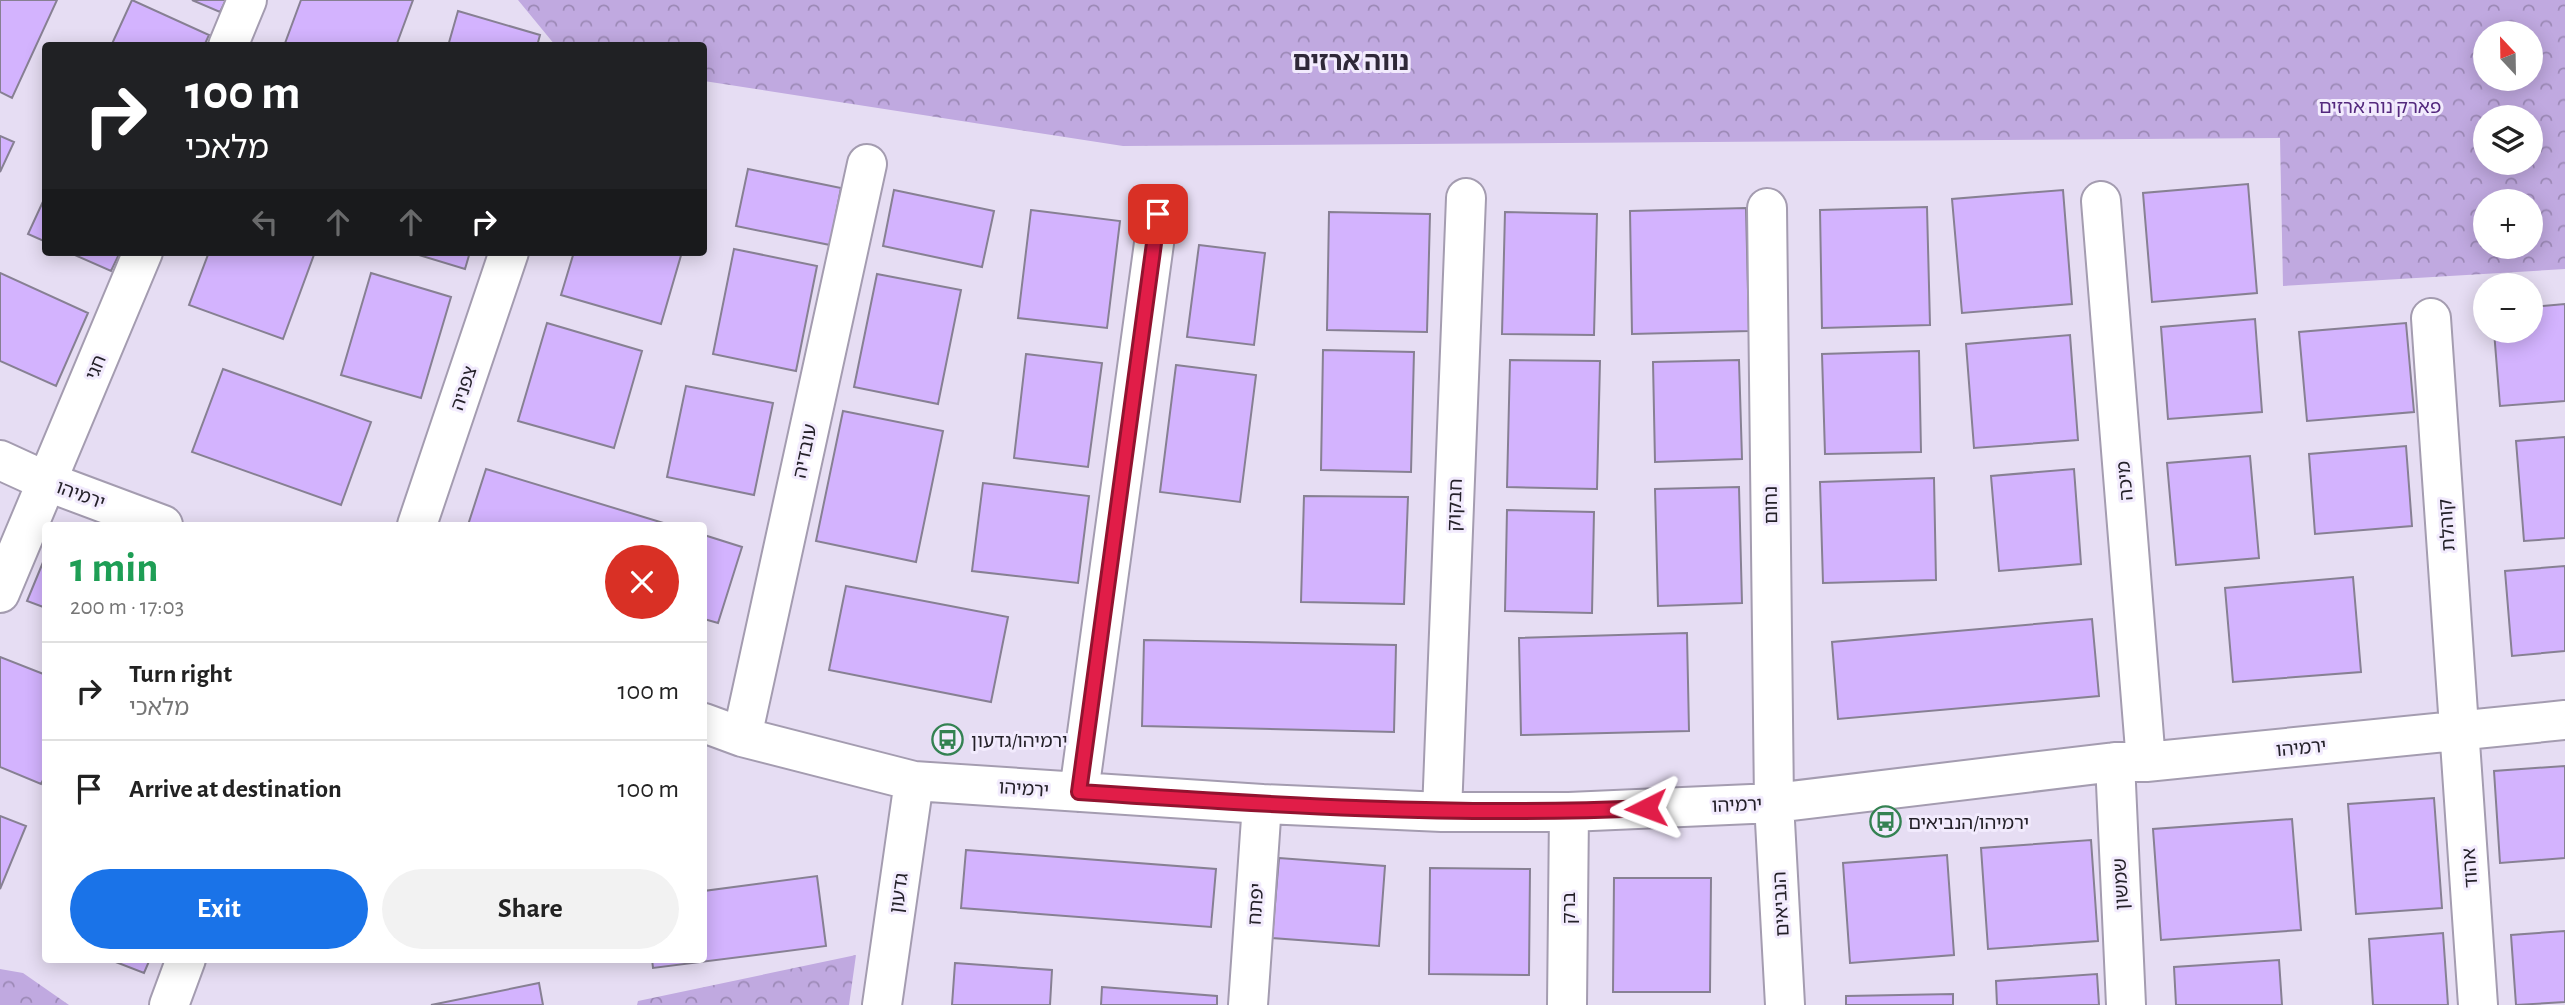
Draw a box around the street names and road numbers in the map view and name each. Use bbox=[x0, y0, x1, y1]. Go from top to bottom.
street label: חגי bbox=[83, 353, 110, 383]
street label: צפניה bbox=[448, 364, 481, 413]
street label: עובדיה bbox=[790, 422, 820, 480]
street label: מיכה bbox=[2114, 460, 2137, 501]
street label: ירמיהו bbox=[54, 478, 107, 513]
street label: חבקוק bbox=[1445, 478, 1466, 532]
street label: נחום bbox=[1762, 486, 1781, 524]
street label: קוהלת bbox=[2436, 498, 2459, 552]
street label: ירמיהו bbox=[2275, 737, 2327, 760]
street label: ירמיהו bbox=[998, 778, 1050, 801]
street label: ירמיהו bbox=[1712, 795, 1763, 816]
street label: אהוד bbox=[2460, 847, 2481, 888]
street label: שמשון bbox=[2111, 857, 2132, 911]
street label: הנביאים bbox=[1770, 871, 1793, 937]
street label: גדעון bbox=[887, 872, 912, 915]
street label: יפתח bbox=[1246, 882, 1267, 926]
street label: ברק bbox=[1560, 892, 1579, 924]

